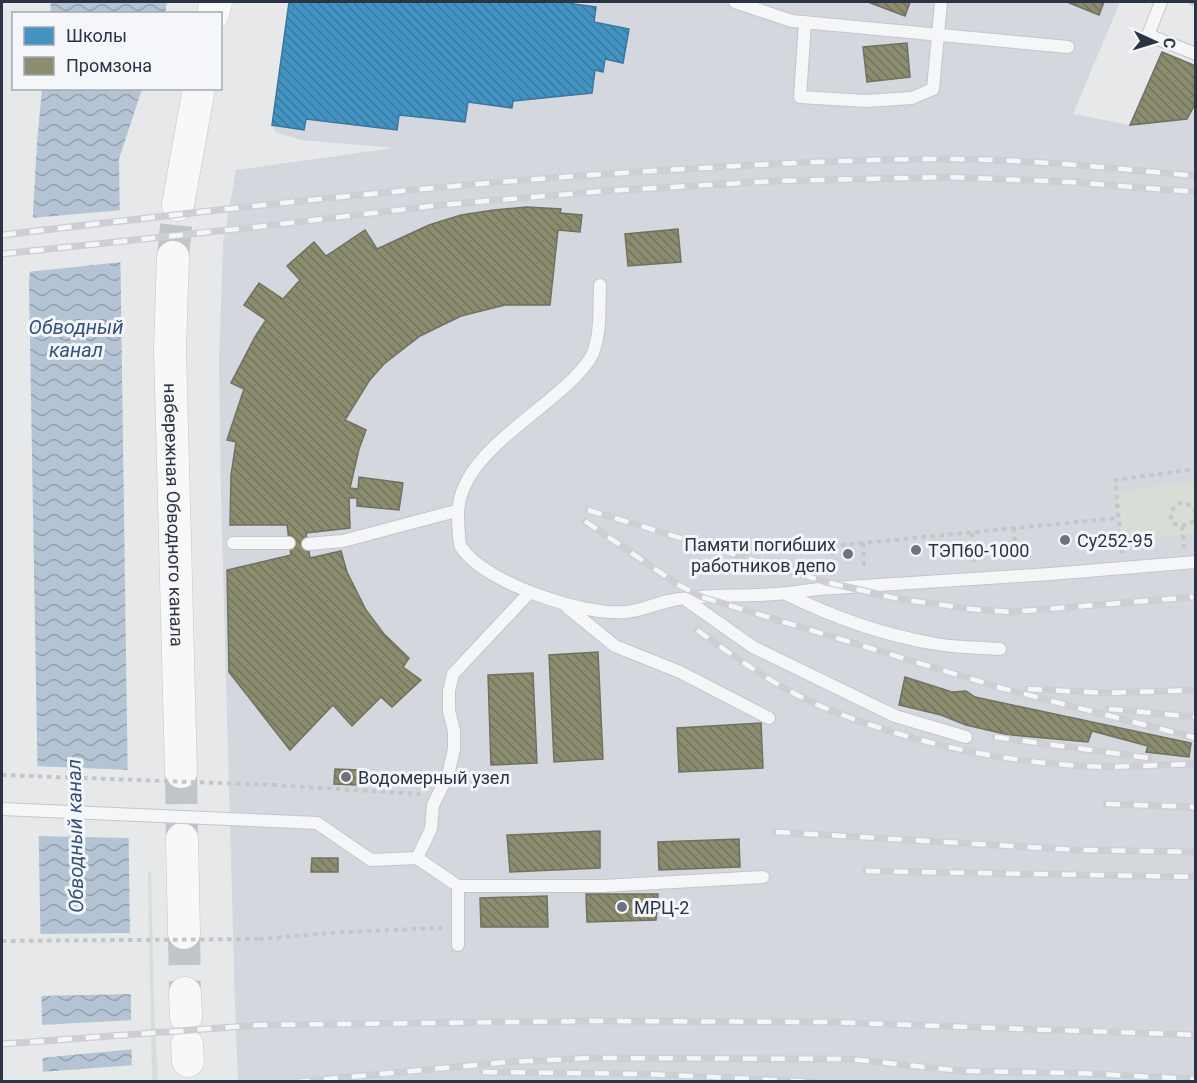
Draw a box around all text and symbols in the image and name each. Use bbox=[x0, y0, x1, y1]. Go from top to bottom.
legend bbox=[12, 12, 222, 90]
north arrow bbox=[1125, 12, 1185, 72]
text: Школы bbox=[66, 25, 127, 46]
text: С bbox=[1160, 37, 1179, 49]
text: Промзона bbox=[66, 55, 152, 76]
water label: Обводный канал bbox=[29, 315, 123, 362]
street label: набережная Обводного канала bbox=[160, 383, 188, 647]
place label: Су252-95 bbox=[1077, 530, 1153, 551]
marker: Су252-95 bbox=[1058, 533, 1072, 547]
place label: Памяти погибших работников депо bbox=[684, 534, 836, 576]
place label: ТЭП60-1000 bbox=[928, 540, 1029, 561]
marker: ТЭП60-1000 bbox=[909, 543, 923, 557]
marker: Памяти погибших работников депо bbox=[841, 547, 855, 561]
water label: Обводный канал bbox=[62, 759, 88, 913]
place label: Водомерный узел bbox=[358, 767, 510, 788]
marker: Водомерный узел bbox=[339, 770, 353, 784]
place label: МРЦ-2 bbox=[634, 897, 689, 918]
marker: МРЦ-2 bbox=[615, 900, 629, 914]

